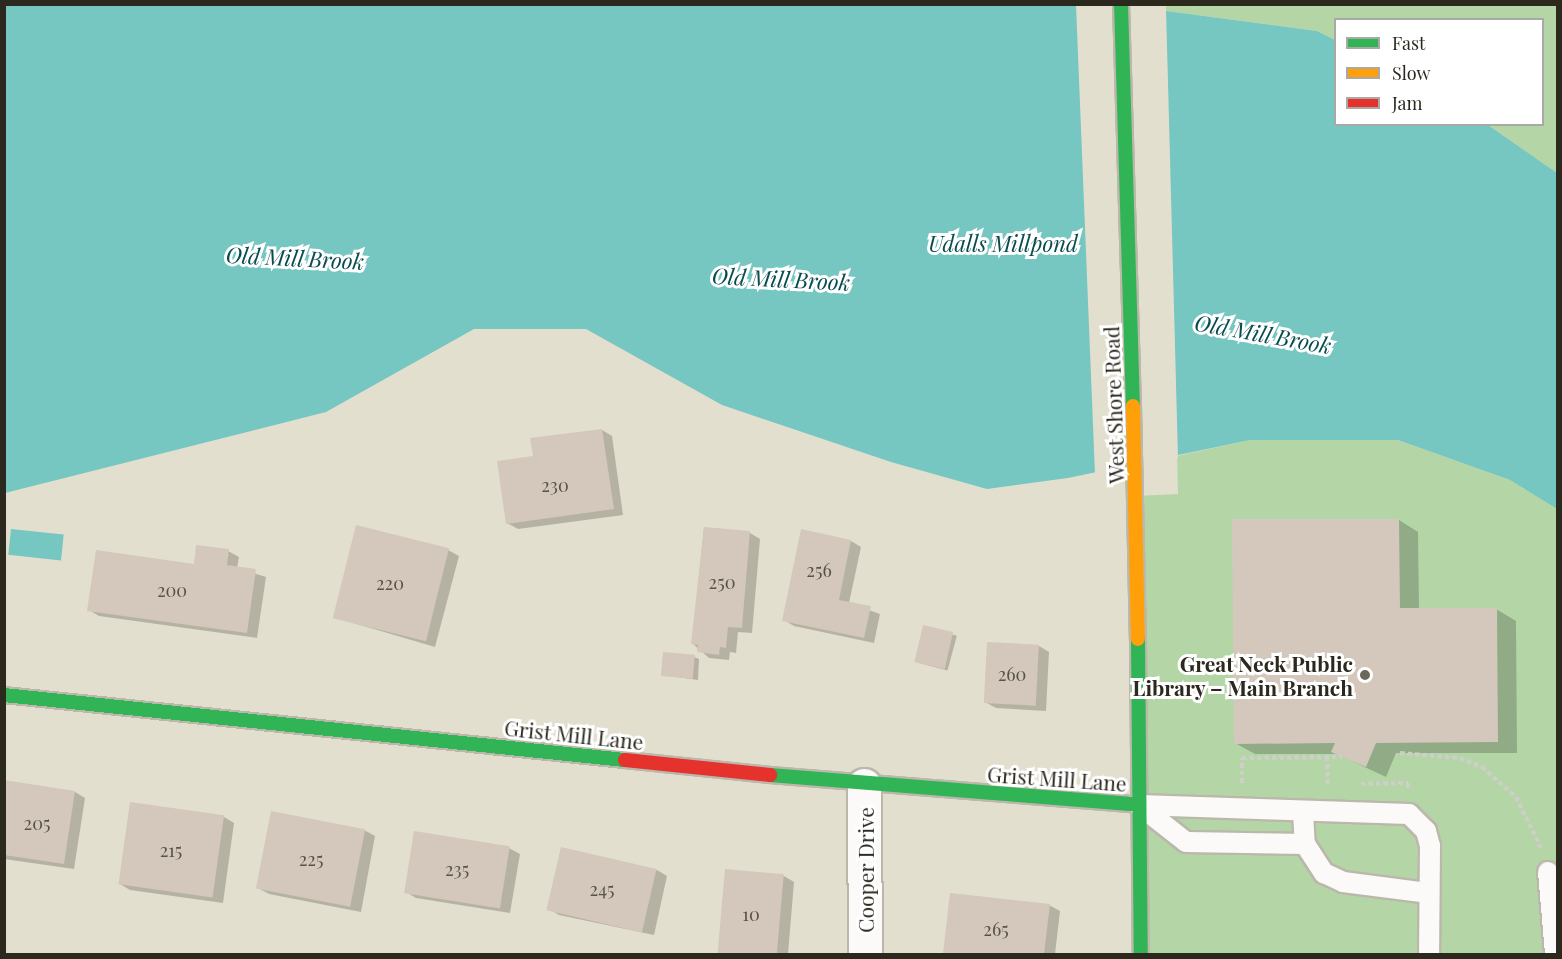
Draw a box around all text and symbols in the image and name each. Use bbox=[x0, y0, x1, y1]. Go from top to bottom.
legend bbox=[1334, 18, 1544, 126]
text: Fast bbox=[1392, 31, 1425, 55]
text: Slow bbox=[1392, 61, 1430, 85]
text: Jam bbox=[1392, 91, 1422, 115]
water label: Udalls Millpond bbox=[928, 231, 1078, 257]
water label: Old Mill Brook bbox=[225, 241, 365, 275]
water label: Old Mill Brook bbox=[711, 262, 851, 296]
water label: Old Mill Brook bbox=[1192, 309, 1334, 359]
street label: West Shore Road bbox=[1098, 326, 1128, 484]
house number: 230 bbox=[541, 474, 569, 496]
house number: 256 bbox=[806, 559, 832, 581]
house number: 250 bbox=[709, 571, 735, 593]
house number: 220 bbox=[376, 572, 404, 594]
house number: 200 bbox=[157, 579, 187, 601]
place label: Great Neck Public Library – Main Branch bbox=[1132, 650, 1353, 700]
house number: 260 bbox=[998, 663, 1026, 685]
marker: Great Neck Public Library – Main Branch bbox=[1358, 668, 1372, 682]
street label: Grist Mill Lane bbox=[503, 714, 645, 754]
street label: Grist Mill Lane bbox=[986, 761, 1128, 795]
street label: Cooper Drive bbox=[852, 807, 878, 933]
house number: 205 bbox=[24, 812, 50, 834]
house number: 215 bbox=[160, 839, 182, 861]
house number: 225 bbox=[299, 848, 323, 870]
house number: 235 bbox=[445, 858, 469, 880]
house number: 245 bbox=[590, 878, 614, 900]
house number: 10 bbox=[742, 903, 760, 925]
house number: 265 bbox=[983, 918, 1009, 940]

